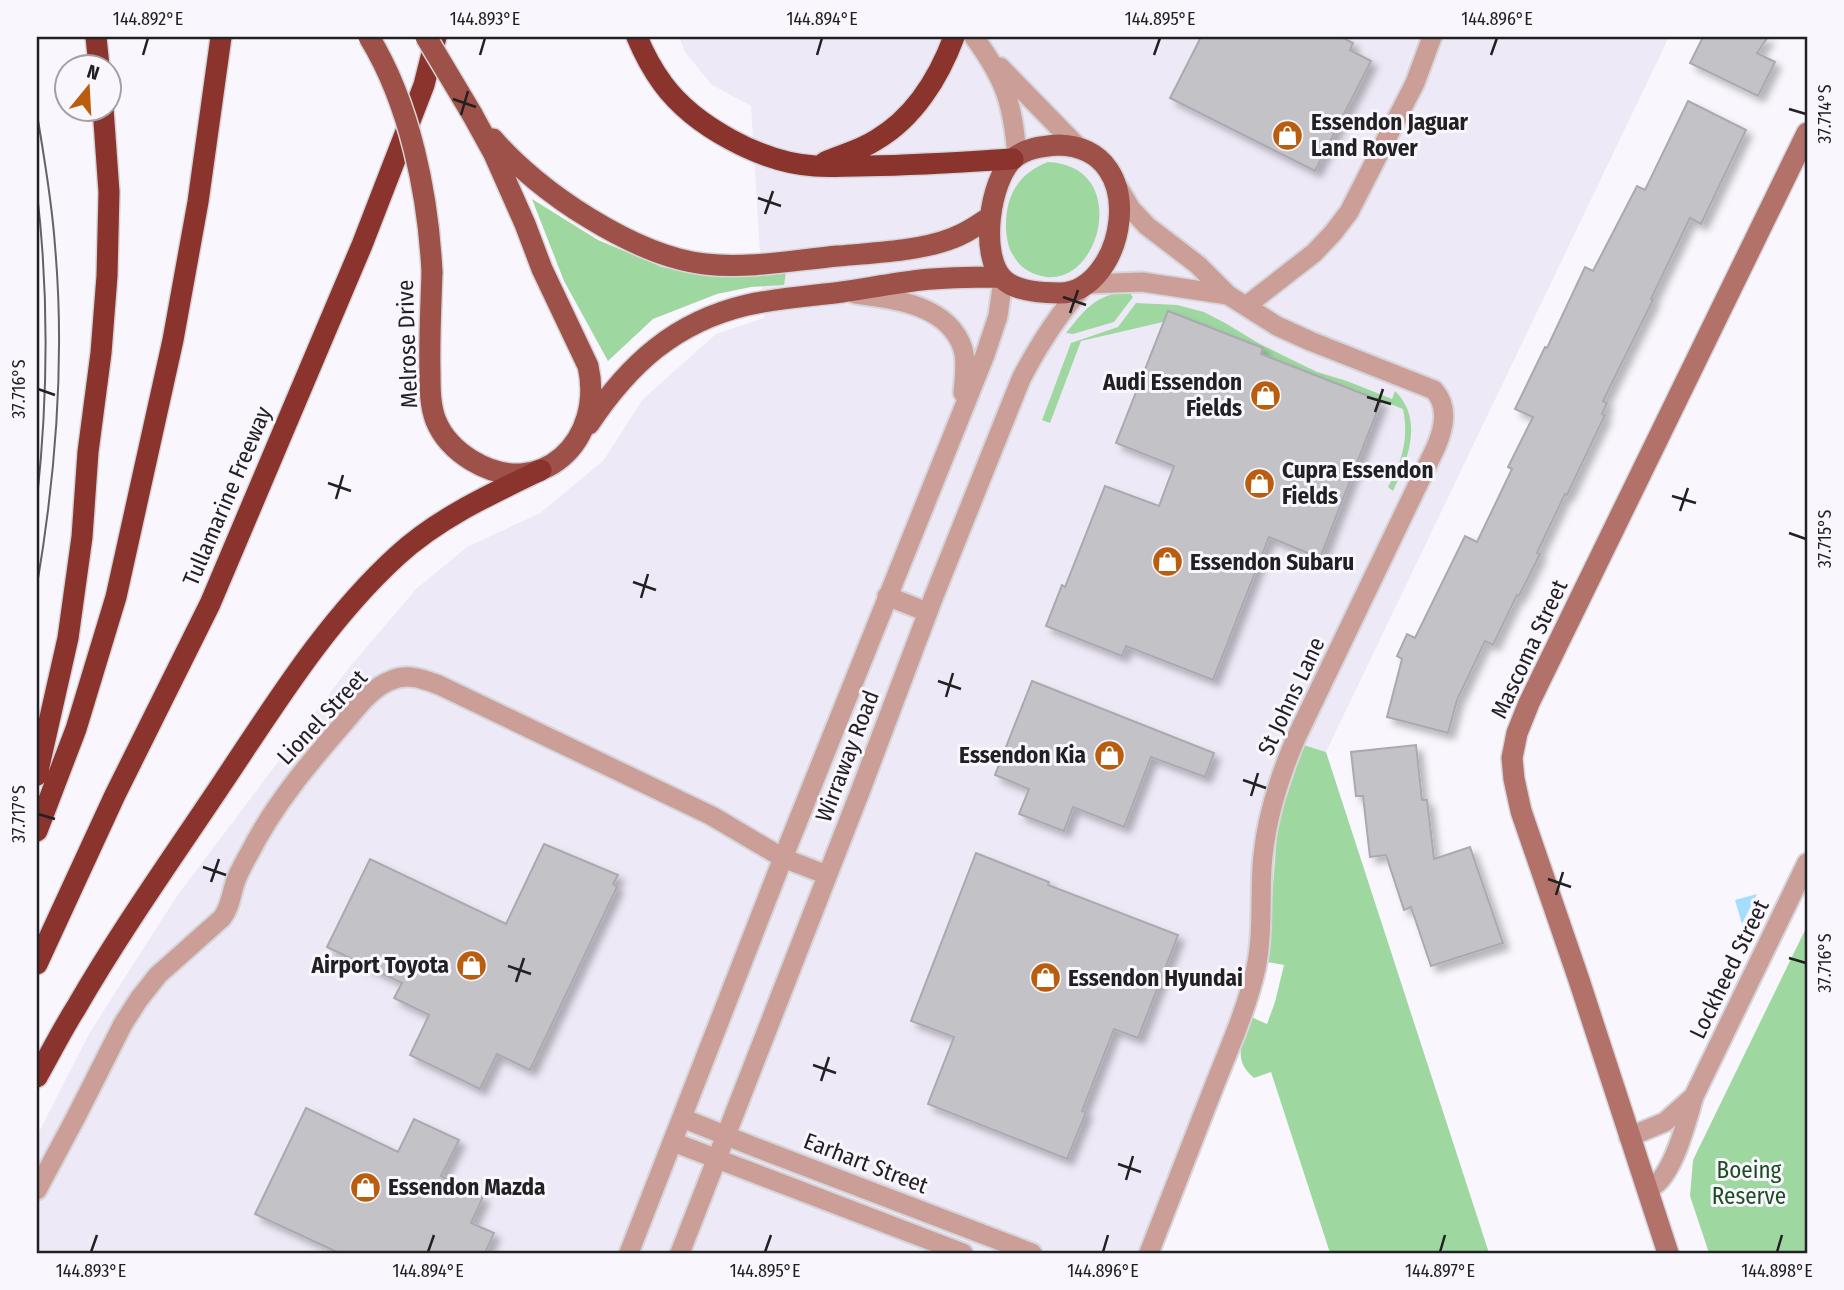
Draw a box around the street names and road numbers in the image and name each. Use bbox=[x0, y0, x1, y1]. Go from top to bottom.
street label: Melrose Drive bbox=[391, 279, 423, 409]
street label: Tullamarine Freeway bbox=[177, 401, 278, 590]
street label: Mascoma Street bbox=[1485, 575, 1574, 723]
street label: St Johns Lane bbox=[1251, 633, 1331, 759]
street label: Lionel Street bbox=[271, 663, 373, 770]
street label: Wirraway Road bbox=[809, 686, 885, 826]
street label: Lockheed Street bbox=[1683, 894, 1775, 1043]
street label: Earhart Street bbox=[800, 1127, 932, 1200]

